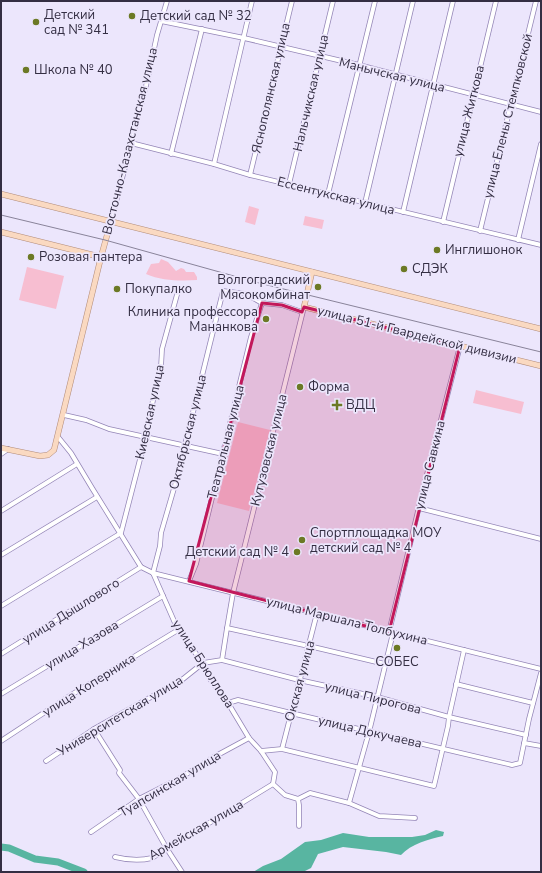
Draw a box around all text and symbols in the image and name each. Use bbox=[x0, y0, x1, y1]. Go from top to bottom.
place label: Детский сад № 341 bbox=[44, 6, 109, 39]
place label: Детский сад № 32 bbox=[140, 7, 252, 25]
marker: Детский сад № 32 bbox=[127, 11, 137, 21]
marker: Детский сад № 341 bbox=[31, 17, 41, 27]
street label: Яснополянская улица bbox=[247, 21, 295, 155]
street label: улица Елены Стемпковской bbox=[479, 32, 537, 200]
street label: Нальчикская улица bbox=[289, 33, 333, 153]
street label: Восточно-Казахстанская улица bbox=[98, 46, 162, 236]
street label: Манычская улица bbox=[337, 53, 447, 97]
place label: Школа № 40 bbox=[34, 61, 113, 79]
street label: улица Житкова bbox=[449, 63, 489, 159]
marker: Школа № 40 bbox=[21, 65, 31, 75]
street label: Ессентукская улица bbox=[275, 173, 397, 219]
place label: Инглишонок bbox=[445, 241, 522, 259]
marker: Инглишонок bbox=[432, 245, 442, 255]
place label: Розовая пантера bbox=[39, 248, 142, 266]
marker: Розовая пантера bbox=[26, 252, 36, 262]
place label: СДЭК bbox=[412, 260, 449, 278]
marker: СДЭК bbox=[399, 264, 409, 274]
place label: Волгоградский Мясокомбинат bbox=[217, 271, 310, 304]
place label: Покупалко bbox=[125, 280, 192, 298]
marker: Волгоградский Мясокомбинат bbox=[313, 282, 323, 292]
marker: Покупалко bbox=[112, 284, 122, 294]
street label: улица 51-й Гвардейской дивизии bbox=[315, 302, 519, 368]
place label: Клиника профессора Мананкова bbox=[128, 303, 258, 336]
marker: Клиника профессора Мананкова bbox=[261, 314, 271, 324]
street label: Киевская улица bbox=[131, 363, 169, 461]
street label: Октябрьская улица bbox=[165, 372, 211, 492]
place label: Форма bbox=[308, 378, 350, 396]
marker: Форма bbox=[295, 382, 305, 392]
street label: Театральная улица bbox=[203, 383, 249, 501]
street label: Кутузовская улица bbox=[246, 392, 292, 508]
place label: ВДЦ bbox=[346, 396, 375, 414]
marker: ВДЦ bbox=[331, 399, 343, 411]
street label: улица Савкина bbox=[410, 418, 450, 512]
place label: Спортплощадка МОУ детский сад № 4 bbox=[310, 524, 442, 557]
marker: Спортплощадка МОУ детский сад № 4 bbox=[297, 535, 307, 545]
place label: Детский сад № 4 bbox=[185, 543, 289, 561]
marker: Детский сад № 4 bbox=[292, 547, 302, 557]
street label: улица Дышлового bbox=[19, 574, 123, 648]
street label: улица Маршала Толбухина bbox=[265, 592, 429, 650]
street label: улица Хазова bbox=[42, 616, 122, 674]
street label: улица Брюллова bbox=[168, 616, 238, 712]
street label: Окская улица bbox=[281, 638, 319, 724]
marker: СОБЕС bbox=[392, 643, 402, 653]
street label: улица Коперника bbox=[39, 649, 139, 721]
place label: СОБЕС bbox=[375, 653, 419, 671]
street label: Университетская улица bbox=[53, 671, 186, 761]
street label: улица Пирогова bbox=[323, 677, 423, 719]
street label: улица Докучаева bbox=[316, 711, 424, 753]
street label: Туапсинская улица bbox=[116, 746, 224, 822]
street label: Армейская улица bbox=[145, 795, 247, 865]

